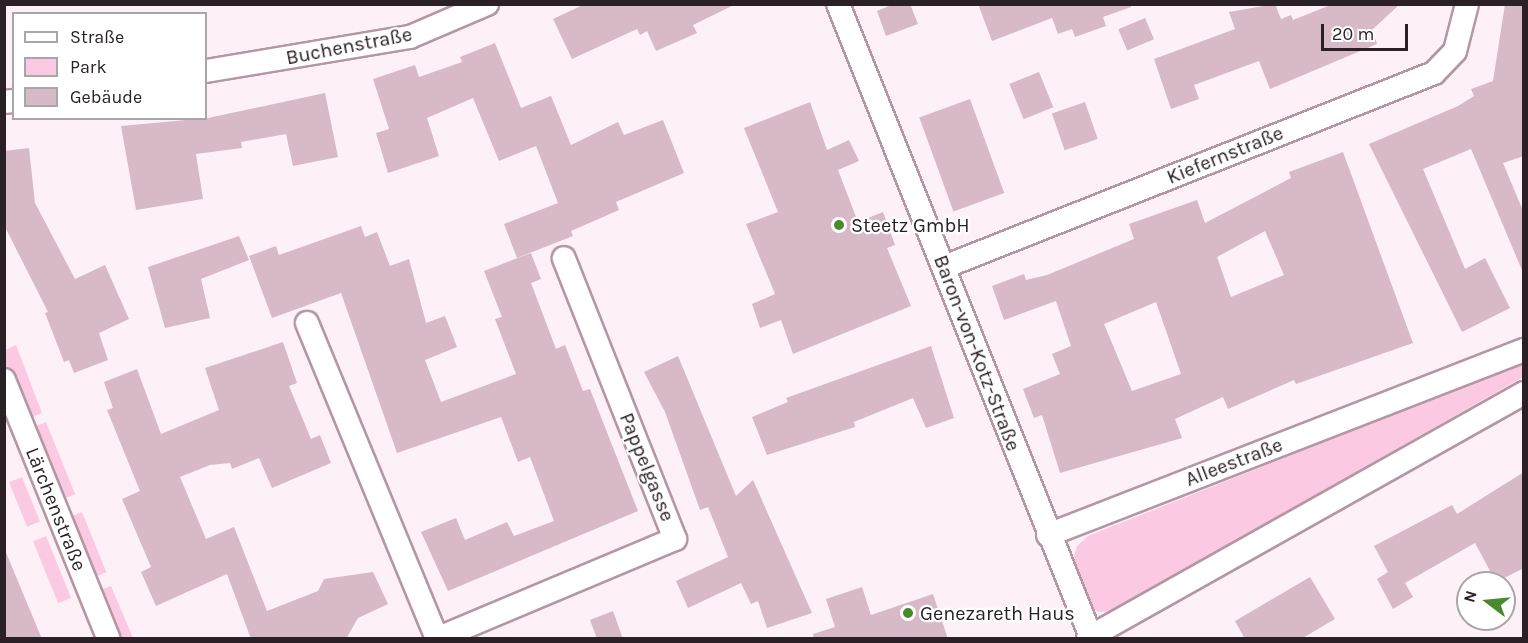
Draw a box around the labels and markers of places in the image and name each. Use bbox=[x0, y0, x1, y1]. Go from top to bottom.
place label: Steetz GmbH bbox=[851, 213, 970, 237]
marker: Steetz GmbH bbox=[832, 218, 846, 232]
place label: Genezareth Haus bbox=[920, 601, 1075, 625]
marker: Genezareth Haus bbox=[901, 606, 915, 620]

